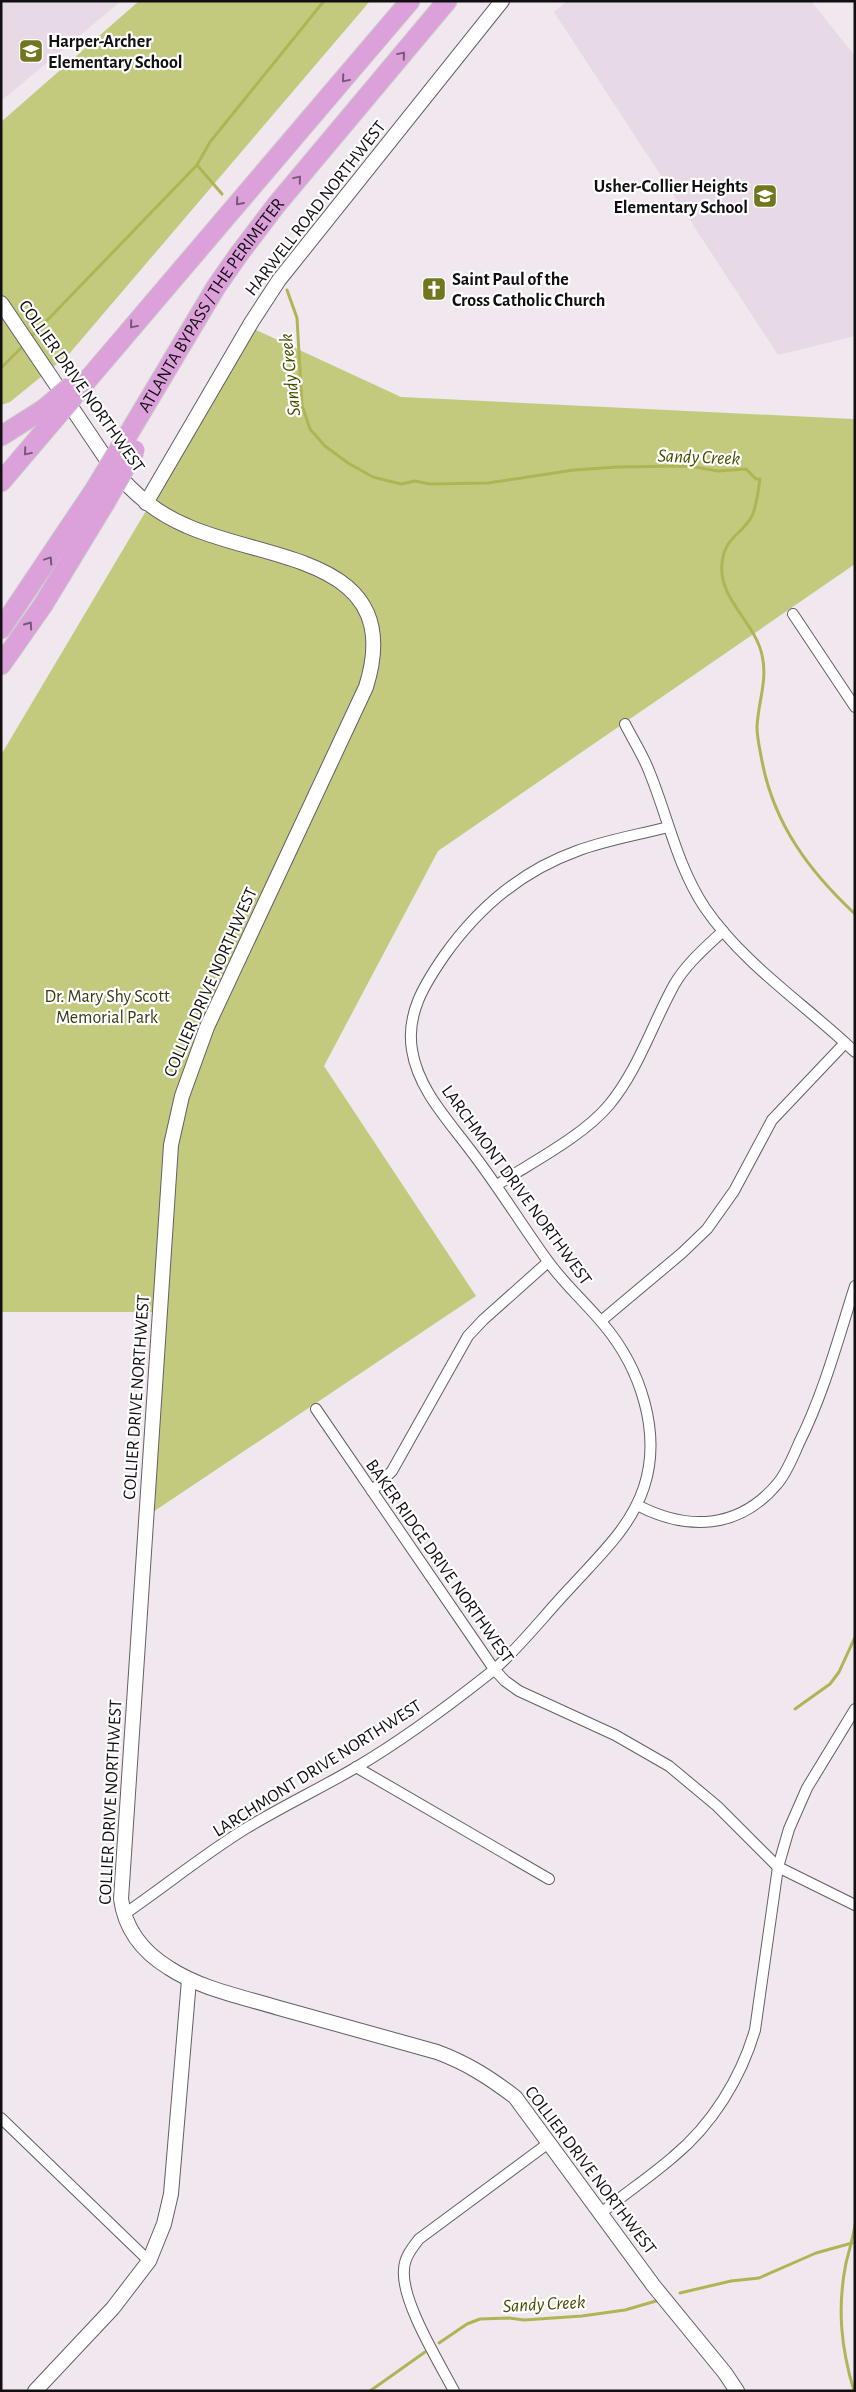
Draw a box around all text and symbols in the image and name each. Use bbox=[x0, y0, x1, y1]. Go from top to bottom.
place label: Harper-Archer Elementary School bbox=[48, 33, 183, 72]
school or university icon: Harper-Archer Elementary School bbox=[18, 38, 44, 64]
one-way arrow bbox=[396, 52, 405, 61]
one-way arrow bbox=[342, 73, 351, 82]
street label: HARWELL ROAD NORTHWEST bbox=[242, 118, 390, 299]
one-way arrow bbox=[292, 176, 301, 185]
place label: Usher-Collier Heights Elementary School bbox=[594, 178, 748, 217]
school or university icon: Usher-Collier Heights Elementary School bbox=[752, 183, 778, 209]
street label: ATLANTA BYPASS / THE PERIMETER bbox=[136, 195, 288, 416]
one-way arrow bbox=[236, 196, 245, 205]
place label: Saint Paul of the Cross Catholic Church bbox=[452, 271, 605, 310]
church icon: Saint Paul of the Cross Catholic Church bbox=[421, 276, 447, 302]
street label: COLLIER DRIVE NORTHWEST bbox=[15, 297, 148, 476]
one-way arrow bbox=[131, 319, 139, 328]
water label: Sandy Creek bbox=[277, 332, 304, 417]
one-way arrow bbox=[24, 446, 32, 455]
water label: Sandy Creek bbox=[657, 447, 741, 468]
one-way arrow bbox=[43, 556, 52, 566]
one-way arrow bbox=[23, 621, 32, 631]
street label: COLLIER DRIVE NORTHWEST bbox=[161, 885, 261, 1080]
park label: Dr. Mary Shy Scott Memorial Park bbox=[44, 988, 170, 1027]
street label: LARCHMONT DRIVE NORTHWEST bbox=[438, 1082, 595, 1289]
street label: COLLIER DRIVE NORTHWEST bbox=[121, 1294, 153, 1500]
street label: BAKER RIDGE DRIVE NORTHWEST bbox=[362, 1457, 517, 1667]
street label: LARCHMONT DRIVE NORTHWEST bbox=[210, 1697, 425, 1841]
street label: COLLIER DRIVE NORTHWEST bbox=[97, 1699, 125, 1905]
street label: COLLIER DRIVE NORTHWEST bbox=[521, 2083, 659, 2258]
water label: Sandy Creek bbox=[502, 2293, 586, 2316]

